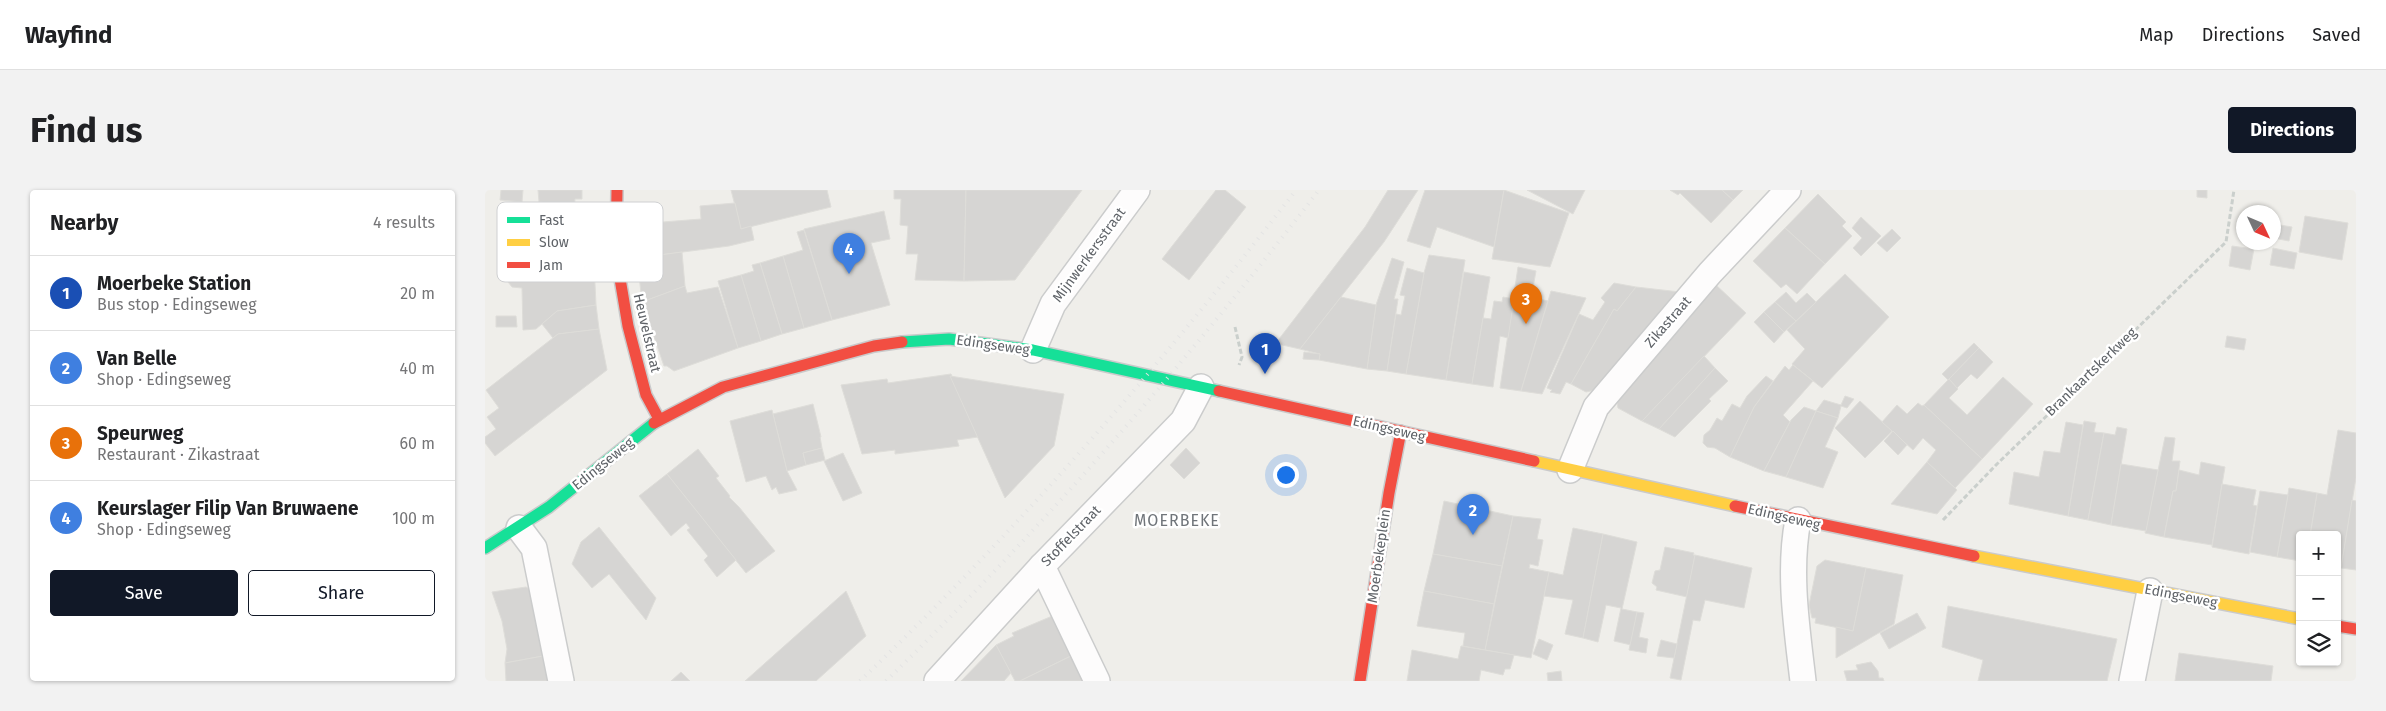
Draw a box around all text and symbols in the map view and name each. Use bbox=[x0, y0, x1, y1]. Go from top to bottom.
text: Wayfind bbox=[25, 21, 112, 49]
text: Map bbox=[2139, 24, 2174, 46]
text: Directions bbox=[2202, 24, 2284, 46]
text: Saved bbox=[2312, 24, 2361, 46]
button: Directions bbox=[2228, 107, 2356, 153]
text: Find us bbox=[30, 109, 142, 151]
legend bbox=[497, 202, 663, 282]
street label: Mijnwerkersstraat bbox=[1049, 204, 1130, 306]
north arrow bbox=[2236, 205, 2281, 250]
text: Nearby bbox=[50, 210, 118, 236]
text: Fast bbox=[539, 212, 565, 229]
text: 4 results bbox=[373, 213, 435, 232]
pin: 4 bbox=[833, 233, 865, 274]
text: Slow bbox=[539, 234, 569, 251]
text: Jam bbox=[539, 257, 563, 274]
text: Moerbeke Station bbox=[97, 272, 251, 295]
pin: 3 bbox=[1510, 283, 1542, 324]
text: 1 bbox=[62, 284, 70, 303]
text: 20 m bbox=[400, 284, 435, 303]
street label: Heuvelstraat bbox=[630, 292, 665, 375]
street label: Zikastraat bbox=[1641, 292, 1696, 351]
text: Bus stop · Edingseweg bbox=[97, 295, 257, 314]
street label: Brankaartskerkweg bbox=[2042, 324, 2141, 420]
street label: Edingseweg bbox=[955, 331, 1032, 359]
pin: 1 bbox=[1249, 333, 1281, 374]
text: Van Belle bbox=[97, 347, 177, 370]
text: 2 bbox=[62, 359, 70, 378]
text: 40 m bbox=[400, 359, 435, 378]
text: Shop · Edingseweg bbox=[97, 370, 231, 389]
street label: Edingseweg bbox=[1351, 412, 1428, 446]
text: Speurweg bbox=[97, 422, 183, 445]
text: 3 bbox=[62, 434, 70, 453]
text: 60 m bbox=[400, 434, 435, 453]
street label: Edingseweg bbox=[569, 434, 638, 494]
text: Restaurant · Zikastraat bbox=[97, 445, 259, 464]
your location bbox=[1273, 462, 1299, 488]
pin: 2 bbox=[1457, 494, 1489, 535]
text: Keurslager Filip Van Bruwaene bbox=[97, 497, 358, 520]
street label: Edingseweg bbox=[1746, 500, 1823, 534]
street label: Stoffelstraat bbox=[1038, 501, 1105, 570]
street label: Moerbekeplein bbox=[1364, 508, 1394, 604]
text: 4 bbox=[61, 509, 71, 528]
text: 100 m bbox=[392, 509, 435, 528]
district label: MOERBEKE bbox=[1134, 511, 1220, 530]
text: Shop · Edingseweg bbox=[97, 520, 231, 539]
map controls bbox=[2296, 531, 2341, 666]
button: + bbox=[2296, 531, 2341, 576]
button: Save bbox=[50, 570, 238, 616]
button: Share bbox=[248, 570, 435, 616]
button: − bbox=[2296, 576, 2341, 621]
street label: Edingseweg bbox=[2143, 581, 2220, 612]
button: layers bbox=[2296, 621, 2341, 666]

